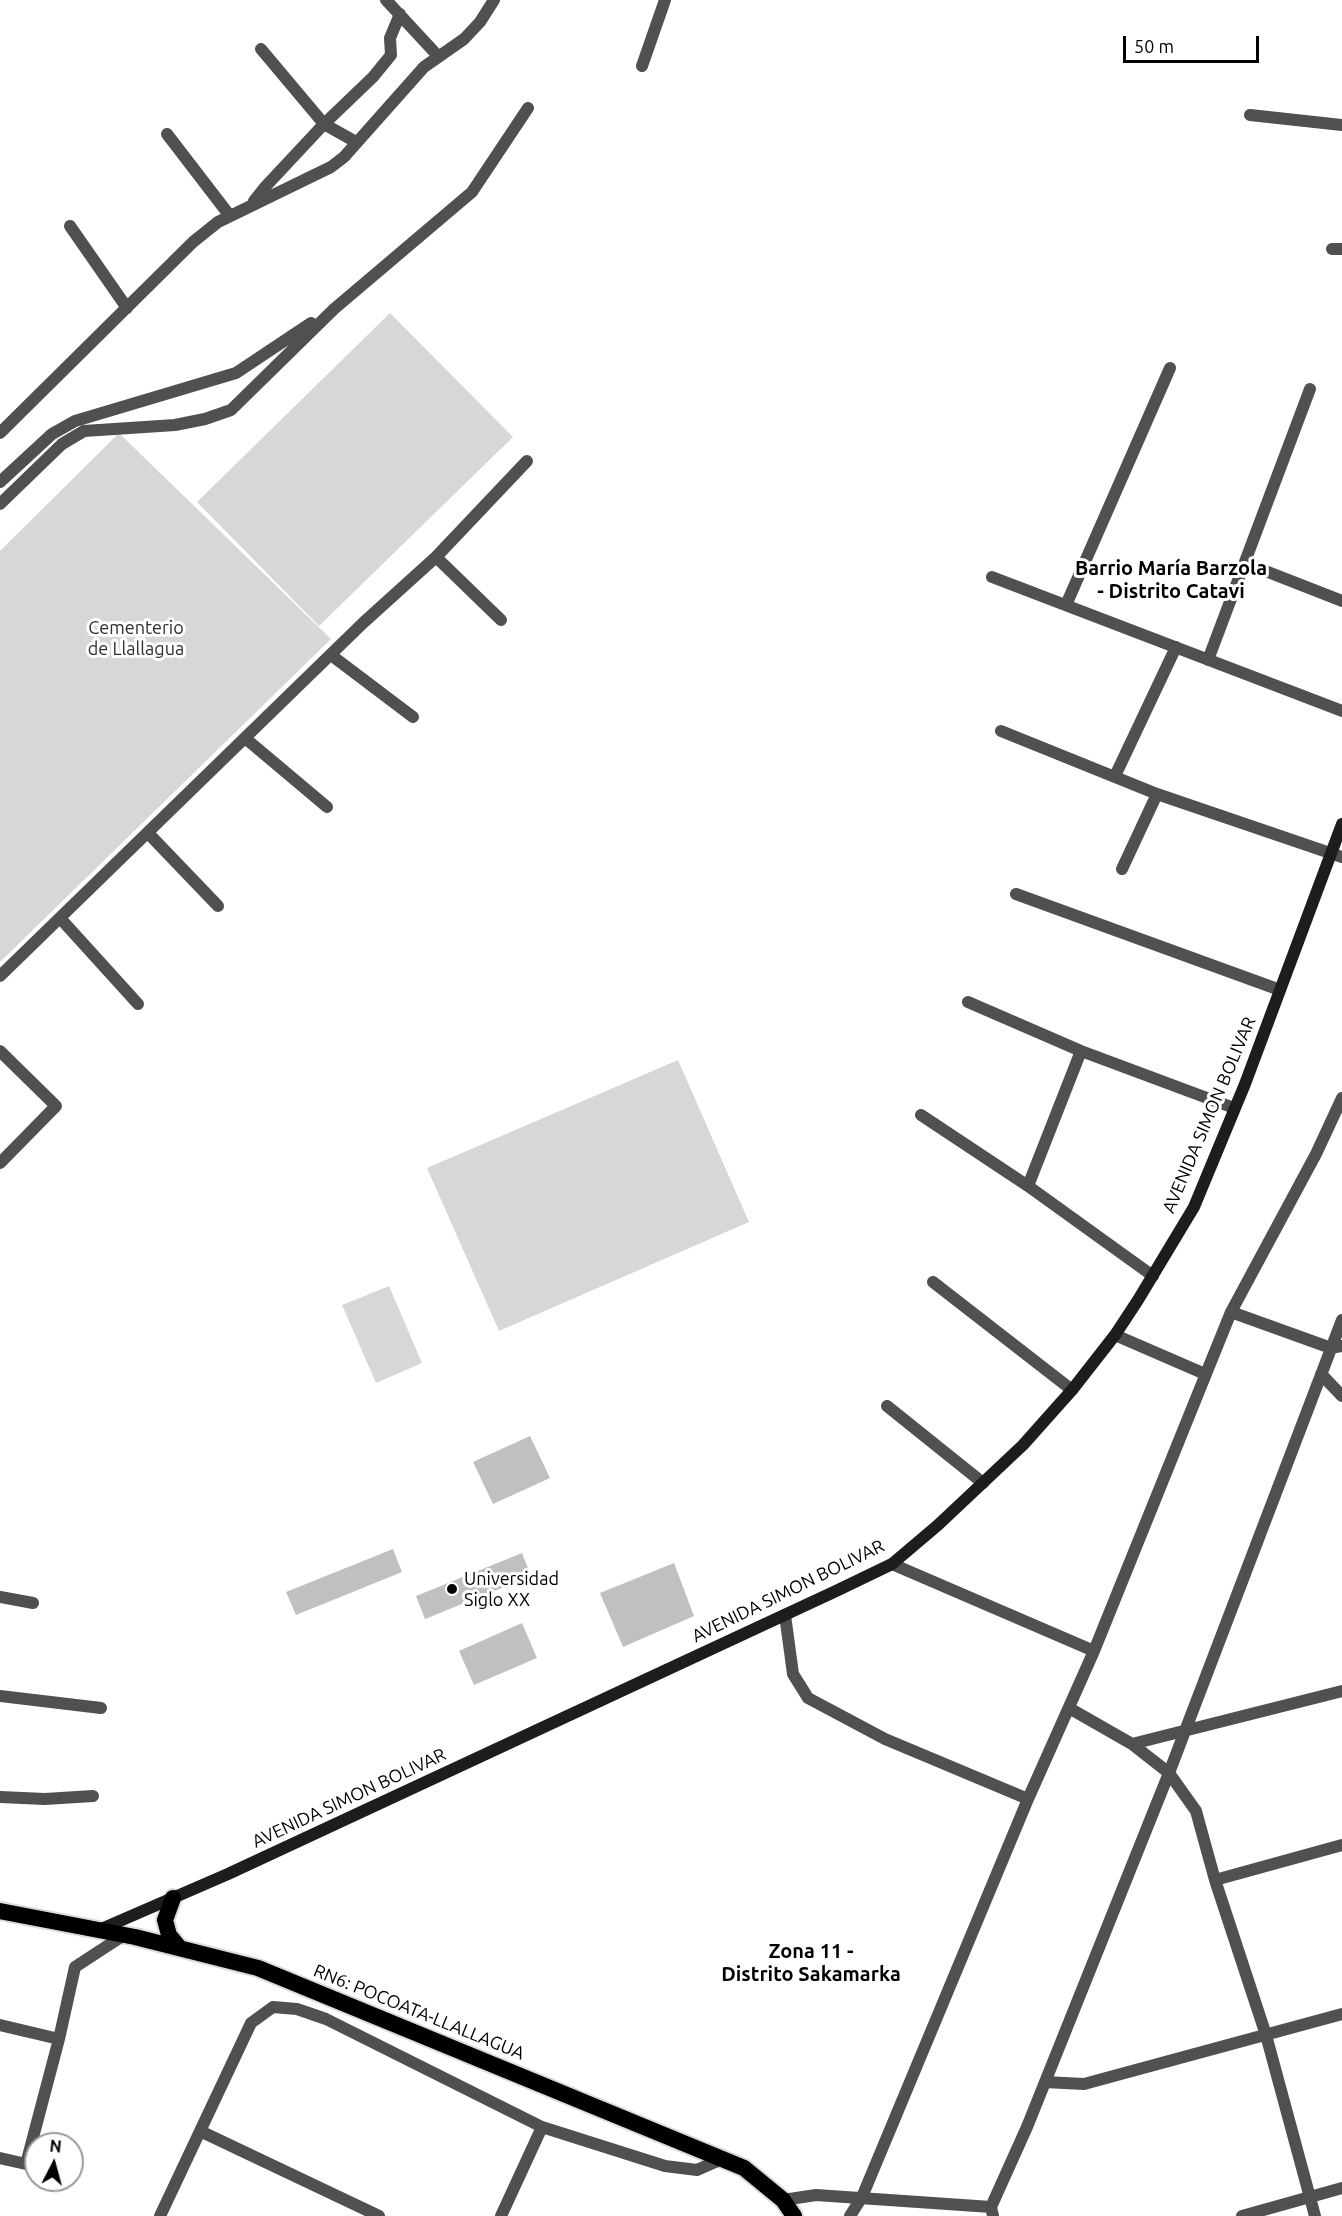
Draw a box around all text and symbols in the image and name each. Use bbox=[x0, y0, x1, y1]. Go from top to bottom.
scale bar bbox=[1126, 24, 1262, 62]
text: 50 m bbox=[1134, 36, 1174, 56]
district label: Barrio María Barzola - Distrito Catavi bbox=[1075, 556, 1267, 603]
park label: Cementerio de Llallagua bbox=[88, 617, 184, 660]
street label: AVENIDA SIMON BOLIVAR bbox=[1158, 1014, 1260, 1216]
street label: AVENIDA SIMON BOLIVAR bbox=[688, 1535, 888, 1647]
place label: Universidad Siglo XX bbox=[464, 1568, 559, 1610]
marker: Universidad Siglo XX bbox=[445, 1582, 459, 1596]
street label: AVENIDA SIMON BOLIVAR bbox=[249, 1744, 449, 1852]
district label: Zona 11 - Distrito Sakamarka bbox=[721, 1939, 901, 1986]
street label: RN6: POCOATA-LLALLAGUA bbox=[310, 1960, 528, 2064]
north arrow bbox=[24, 2132, 84, 2192]
text: N bbox=[49, 2137, 63, 2156]

